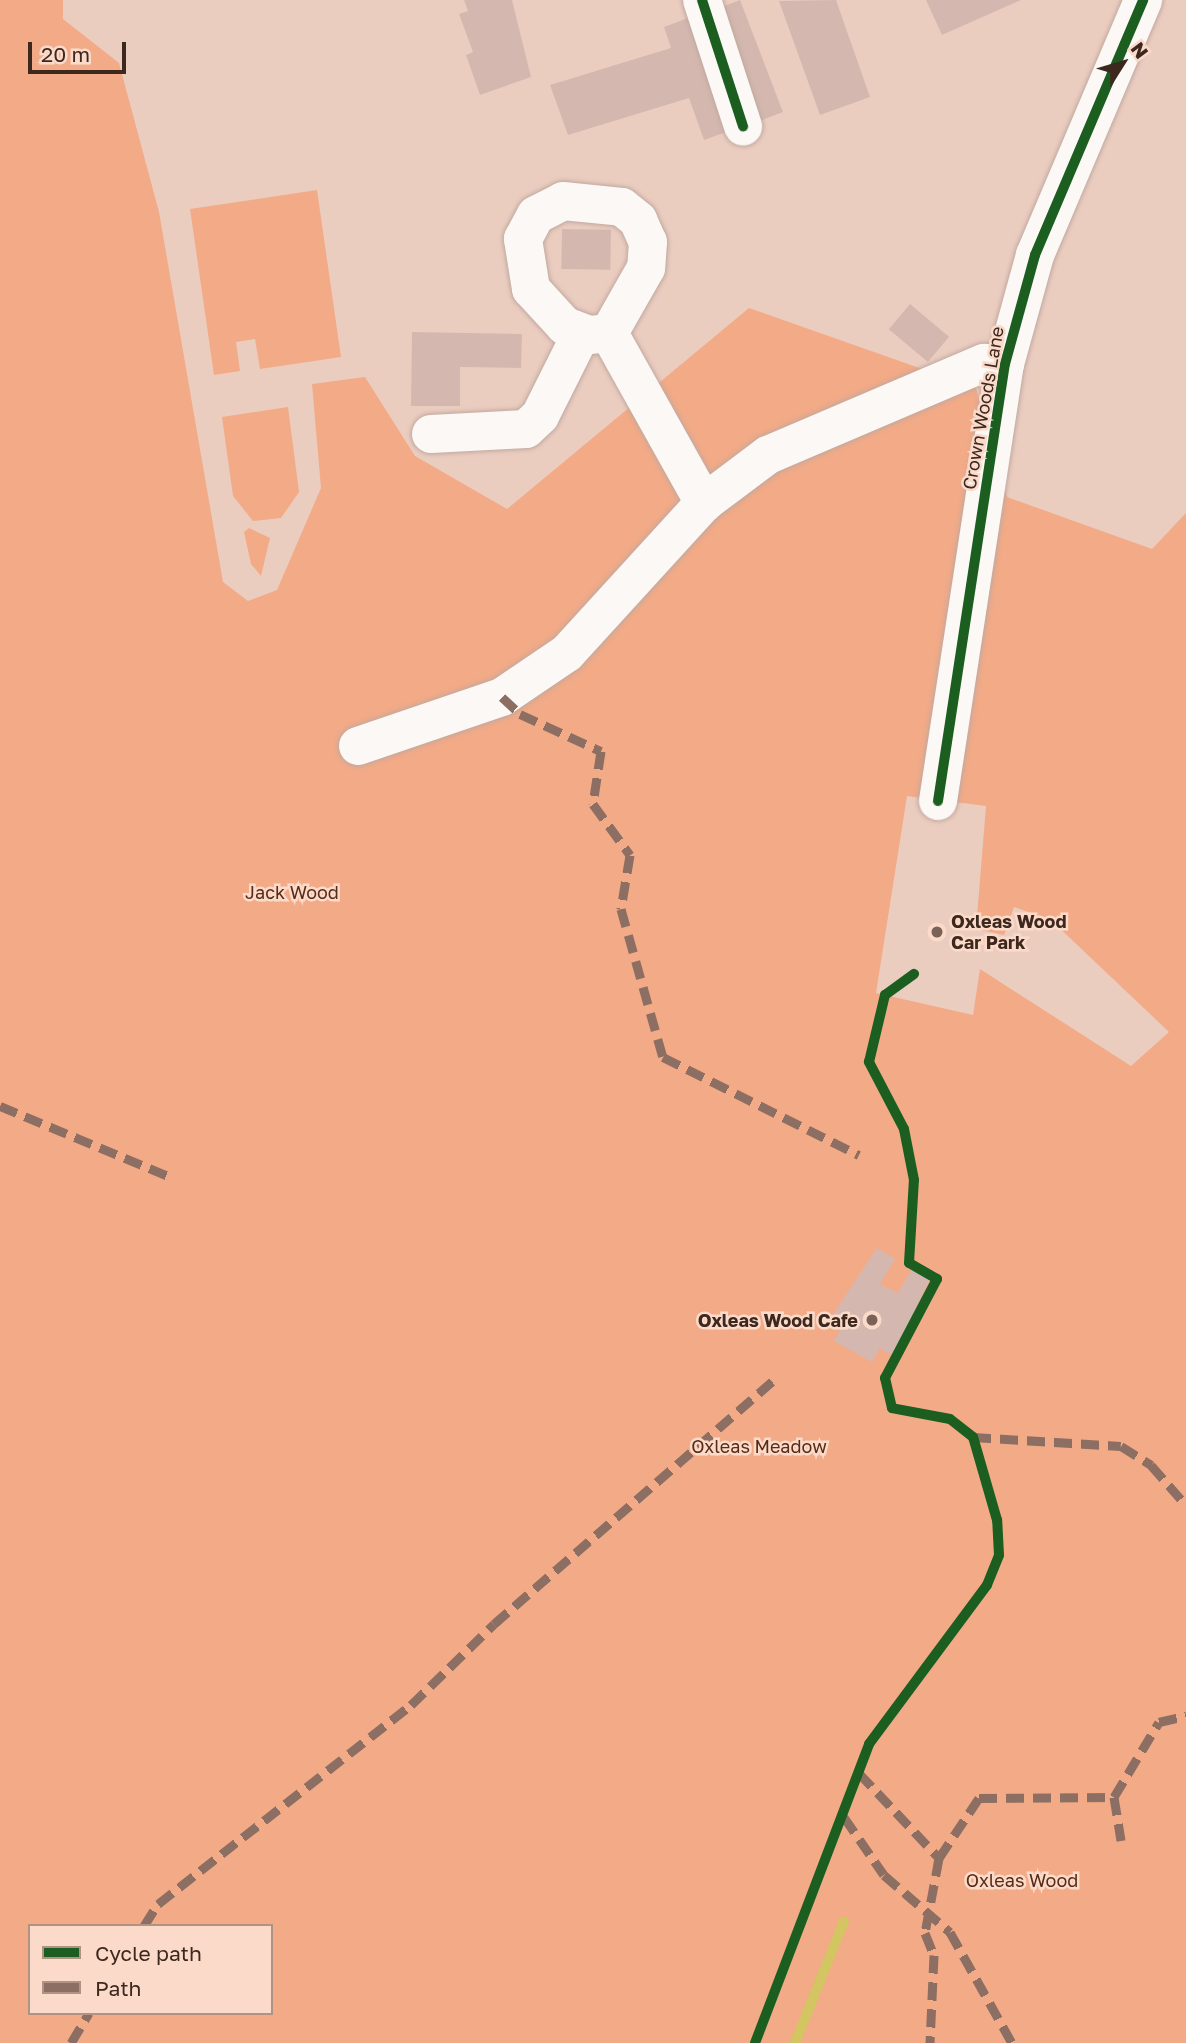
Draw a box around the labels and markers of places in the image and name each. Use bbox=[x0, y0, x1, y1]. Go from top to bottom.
place label: Oxleas Wood Car Park bbox=[951, 911, 1066, 954]
marker: Oxleas Wood Car Park bbox=[929, 924, 945, 940]
place label: Oxleas Wood Cafe bbox=[698, 1309, 858, 1331]
marker: Oxleas Wood Cafe bbox=[864, 1312, 880, 1328]

